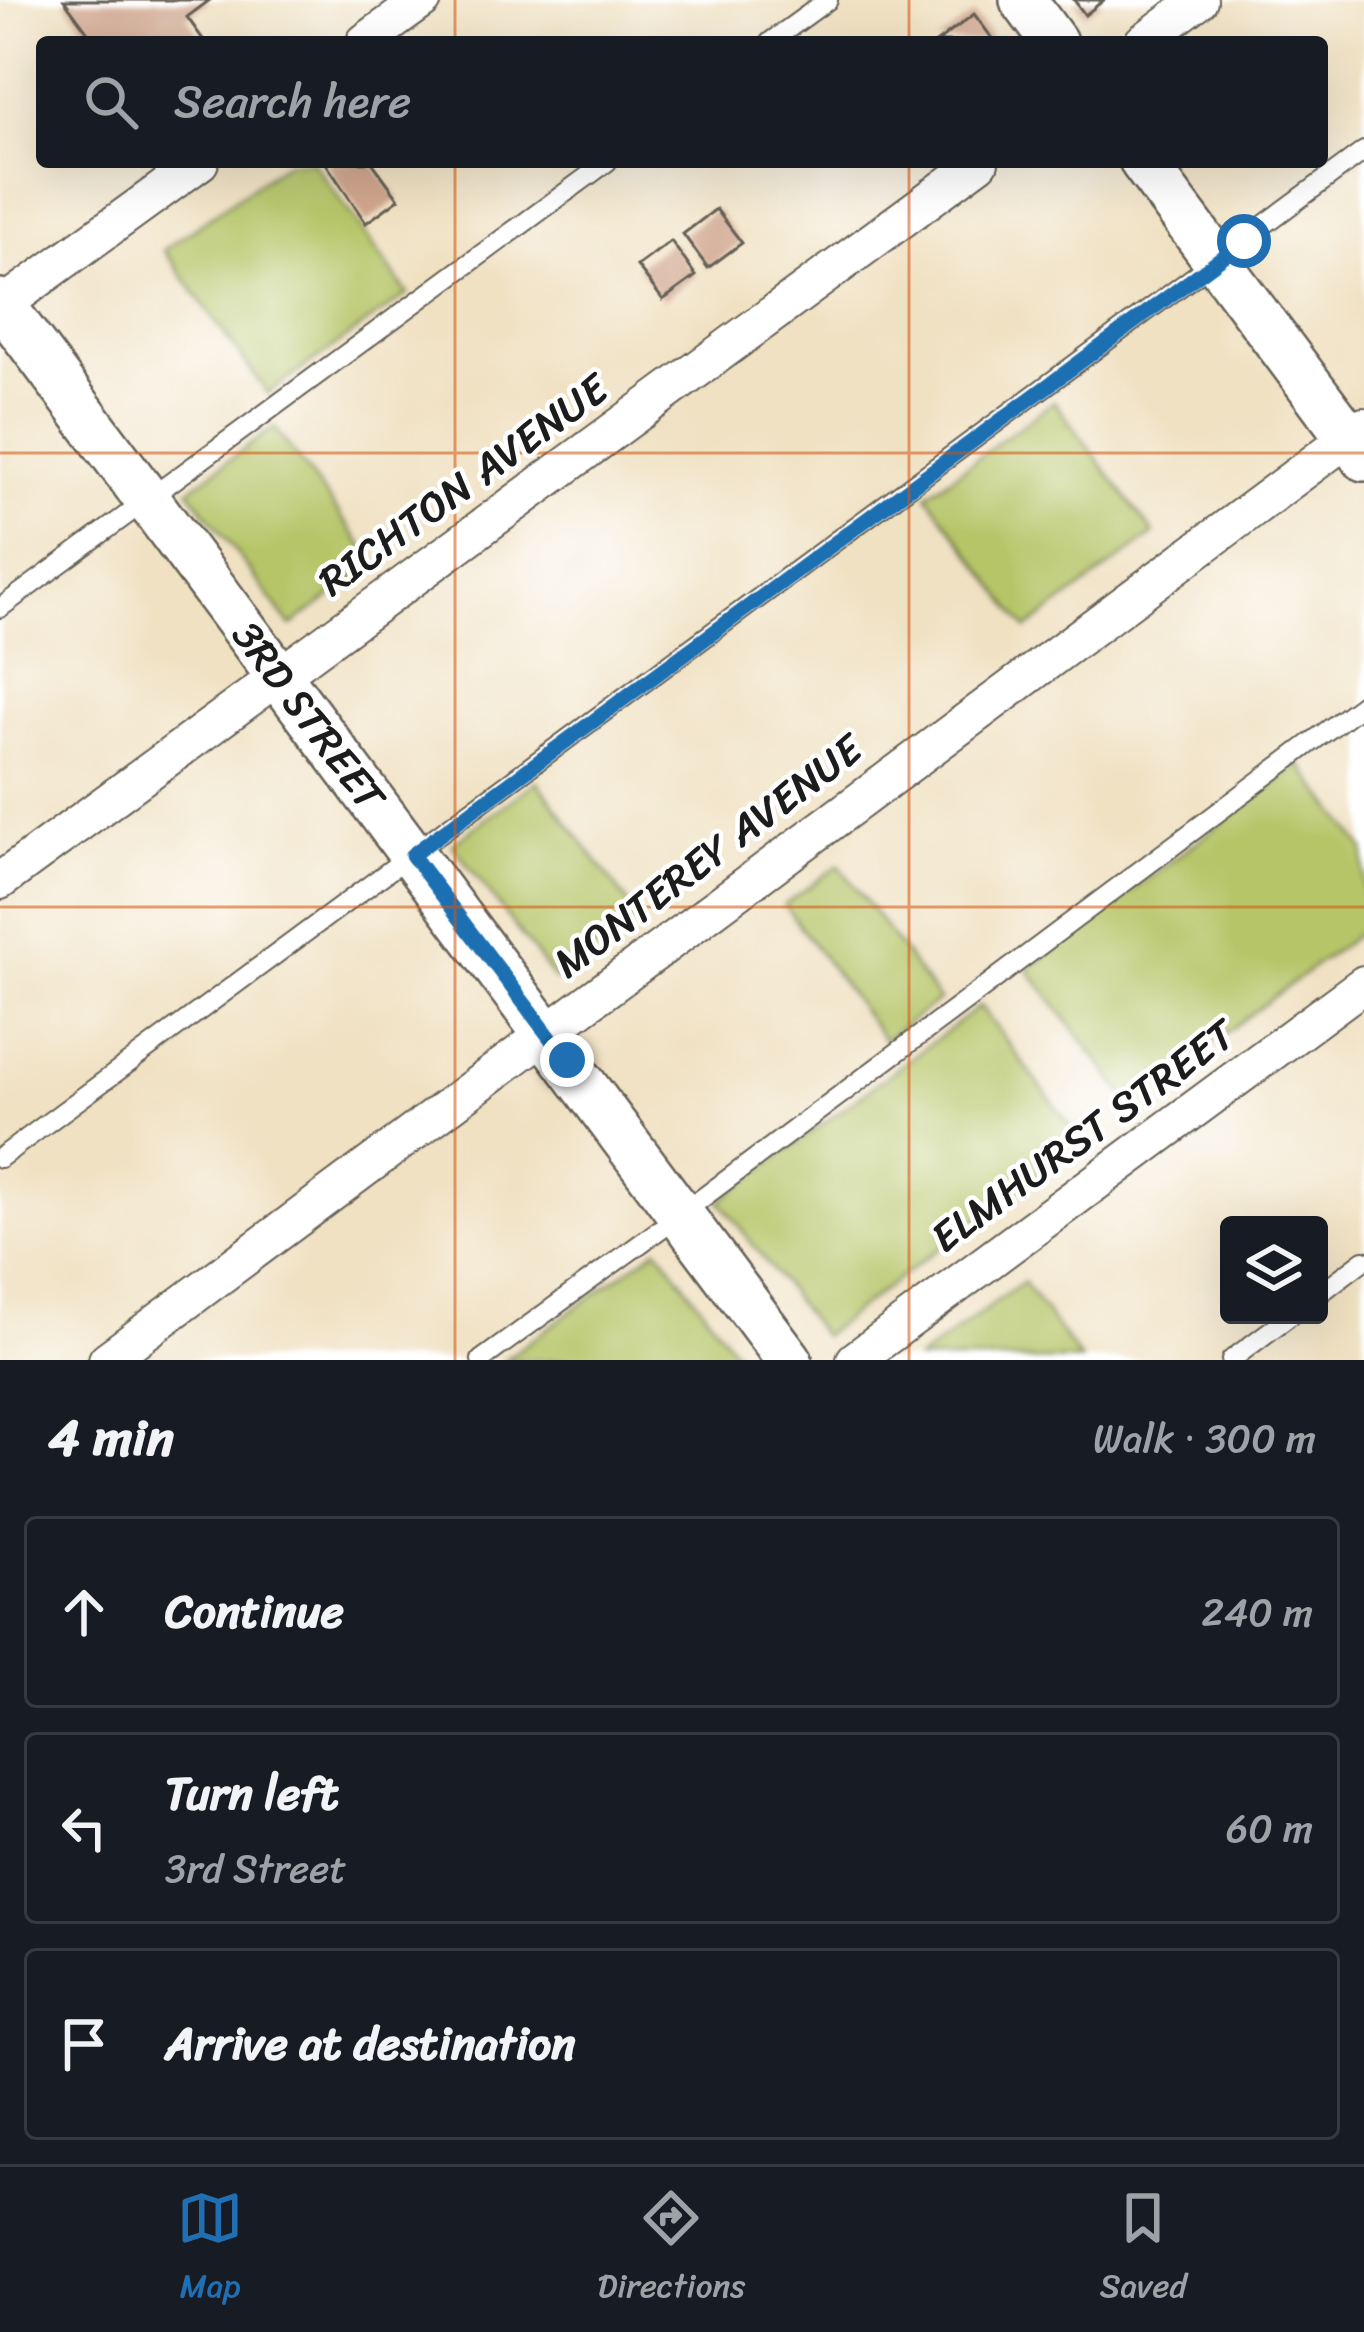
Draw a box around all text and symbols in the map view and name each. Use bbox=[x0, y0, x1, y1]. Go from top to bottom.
search box bbox=[36, 36, 1328, 168]
text: Search here bbox=[174, 62, 411, 142]
icon: search bbox=[78, 69, 144, 135]
route start bbox=[1217, 214, 1271, 268]
street label: RICHTON AVENUE bbox=[302, 352, 626, 616]
street label: 3RD STREET bbox=[212, 604, 406, 829]
street label: MONTEREY AVENUE bbox=[537, 713, 881, 998]
street label: ELMHURST STREET bbox=[914, 998, 1254, 1273]
route end bbox=[540, 1033, 594, 1087]
map controls bbox=[1220, 1216, 1328, 1324]
button: layers bbox=[1220, 1216, 1328, 1324]
text: 4 min bbox=[48, 1393, 174, 1483]
text: Walk · 300 m bbox=[1093, 1404, 1316, 1473]
text: Continue bbox=[165, 1572, 344, 1652]
text: 240 m bbox=[1201, 1578, 1313, 1647]
icon: ahead bbox=[51, 1579, 117, 1645]
text: Turn left bbox=[165, 1754, 338, 1834]
text: 60 m bbox=[1226, 1794, 1313, 1863]
icon: left bbox=[51, 1795, 117, 1861]
text: 3rd Street bbox=[165, 1834, 346, 1903]
text: Arrive at destination bbox=[165, 2004, 575, 2084]
icon: arrive bbox=[51, 2011, 117, 2077]
tab: Map bbox=[177, 2185, 243, 2315]
tab: Directions bbox=[598, 2185, 745, 2315]
tab: Saved bbox=[1100, 2185, 1187, 2315]

